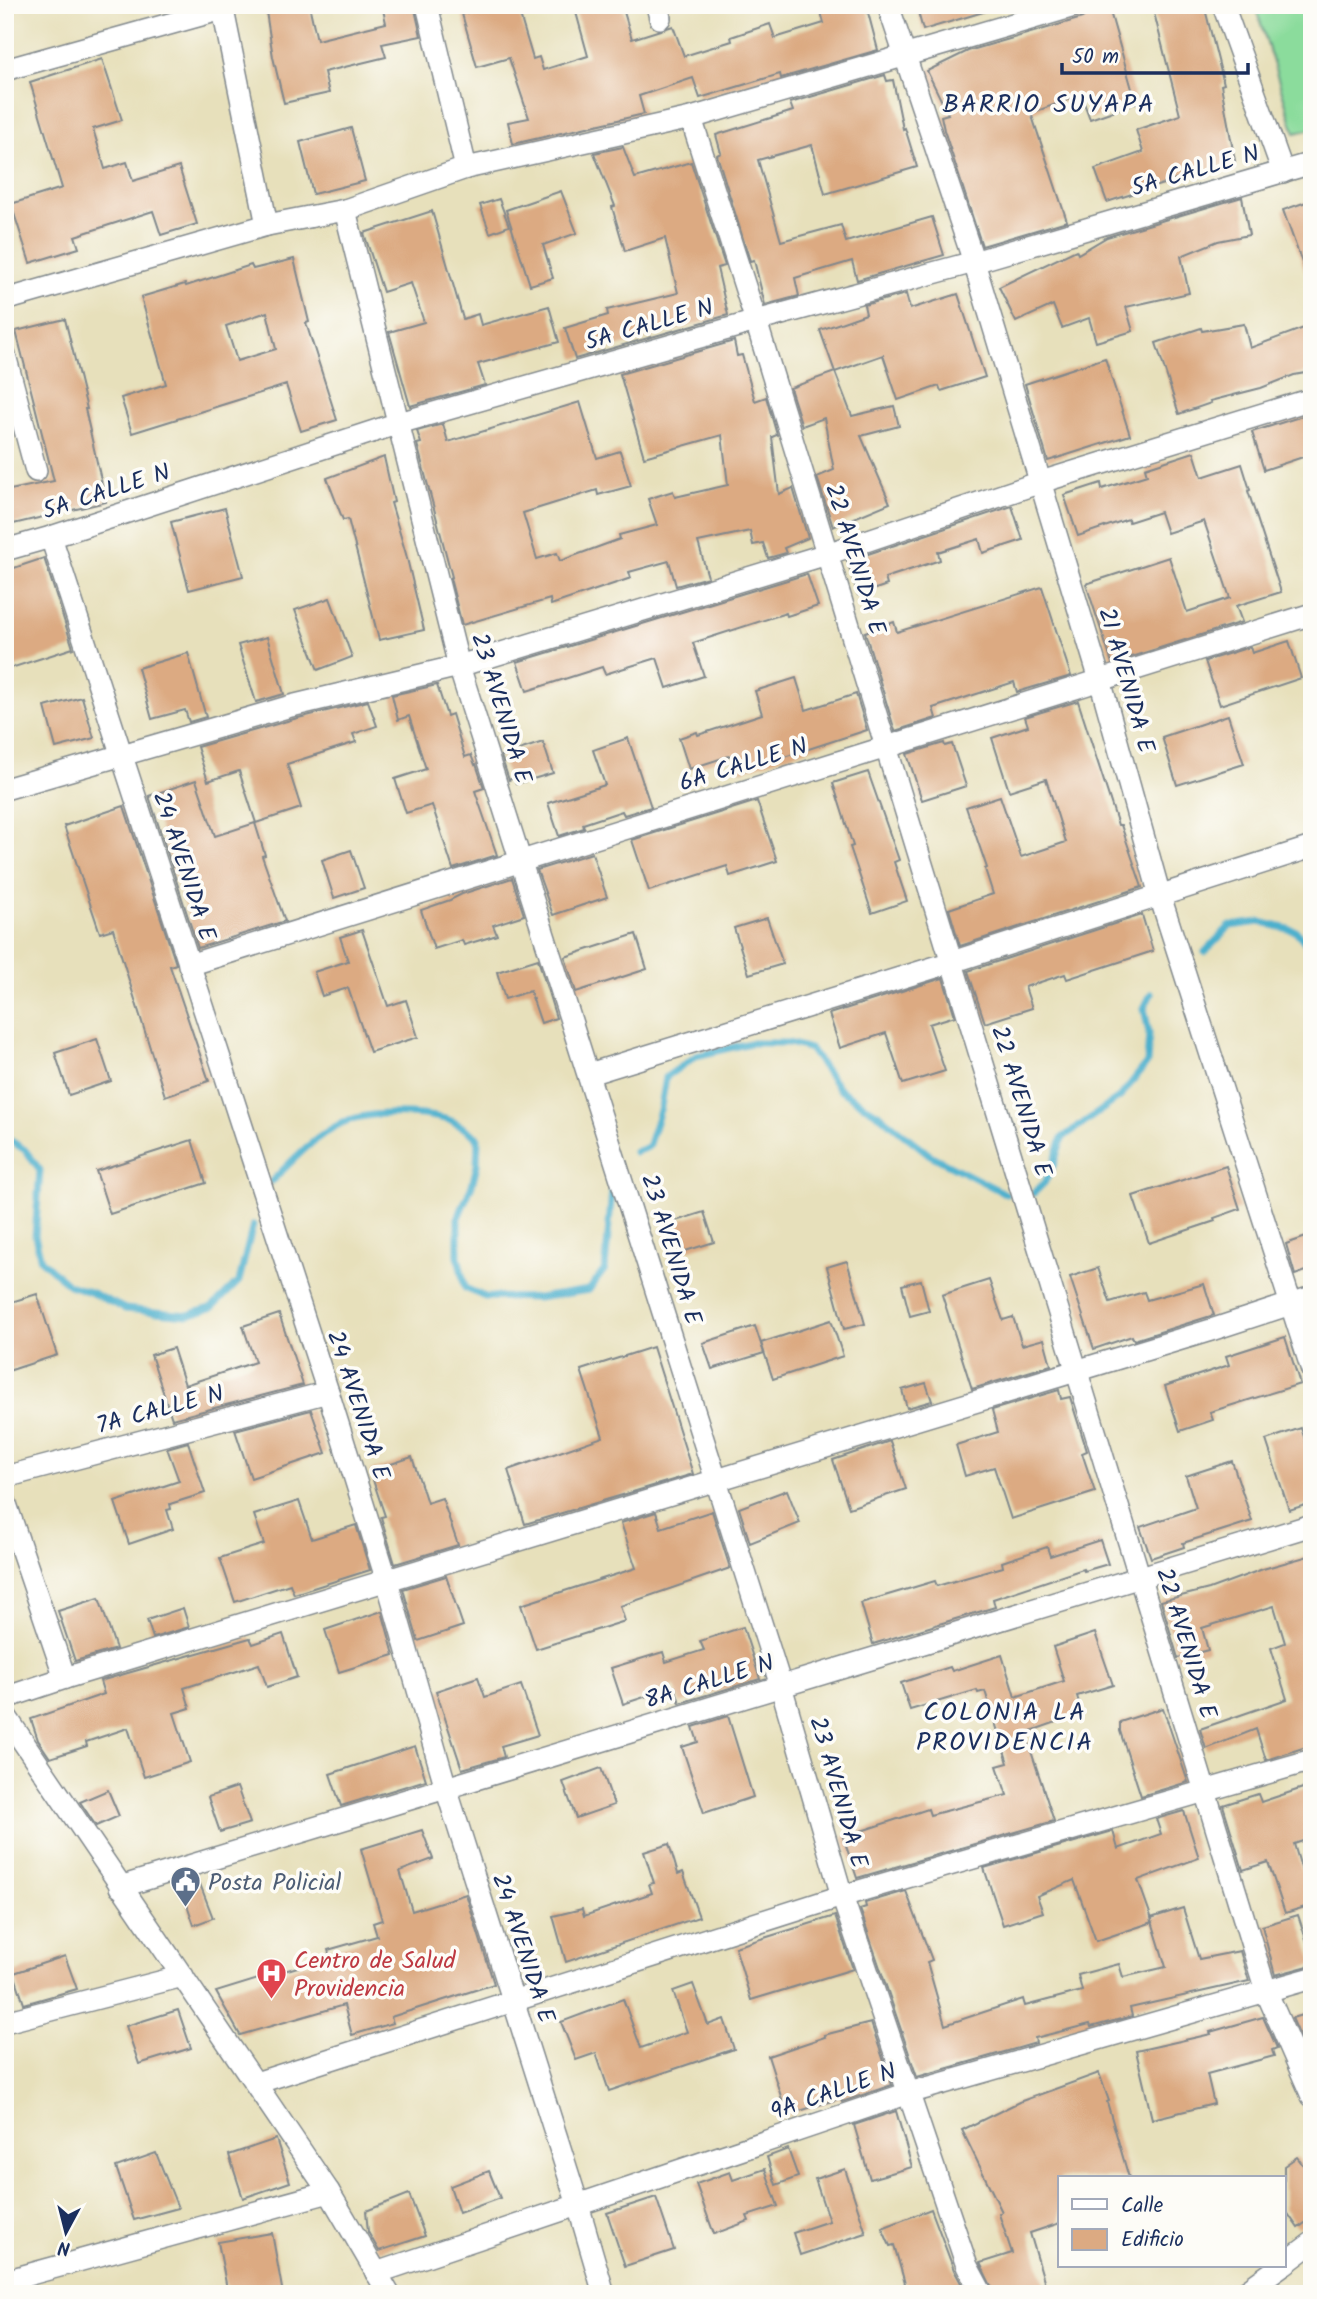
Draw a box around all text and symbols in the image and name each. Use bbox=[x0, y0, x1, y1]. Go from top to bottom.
scale bar bbox=[1062, 32, 1247, 76]
text: 50 m bbox=[1072, 41, 1119, 74]
district label: BARRIO SUYAPA bbox=[942, 84, 1156, 126]
street label: 5A CALLE N bbox=[1126, 134, 1264, 208]
street label: 5A CALLE N bbox=[580, 288, 718, 362]
street label: 5A CALLE N bbox=[38, 453, 175, 531]
street label: 22 AVENIDA E bbox=[813, 479, 896, 641]
street label: 21 AVENIDA E bbox=[1086, 603, 1165, 759]
street label: 23 AVENIDA E bbox=[459, 628, 542, 790]
street label: 6A CALLE N bbox=[674, 727, 813, 803]
street label: 24 AVENIDA E bbox=[141, 786, 226, 947]
street label: 22 AVENIDA E bbox=[979, 1021, 1062, 1183]
street label: 23 AVENIDA E bbox=[629, 1169, 712, 1331]
street label: 24 AVENIDA E bbox=[315, 1325, 400, 1486]
street label: 7A CALLE N bbox=[92, 1375, 228, 1446]
street label: 22 AVENIDA E bbox=[1144, 1563, 1227, 1725]
street label: 8A CALLE N bbox=[640, 1644, 779, 1721]
district label: COLONIA LA PROVIDENCIA bbox=[916, 1692, 1094, 1764]
street label: 23 AVENIDA E bbox=[797, 1712, 878, 1874]
place label: Posta Policial bbox=[208, 1864, 341, 1903]
public building icon: Posta Policial bbox=[168, 1865, 202, 1909]
street label: 24 AVENIDA E bbox=[480, 1868, 565, 2029]
place label: Centro de Salud Providencia bbox=[294, 1942, 457, 2009]
hospital icon: Centro de Salud Providencia bbox=[254, 1957, 288, 2001]
street label: 9A CALLE N bbox=[765, 2053, 902, 2132]
legend bbox=[1058, 2176, 1286, 2268]
text: Calle bbox=[1121, 2190, 1164, 2223]
north arrow bbox=[32, 2198, 102, 2268]
text: Edificio bbox=[1121, 2224, 1184, 2257]
text: N bbox=[56, 2231, 72, 2263]

